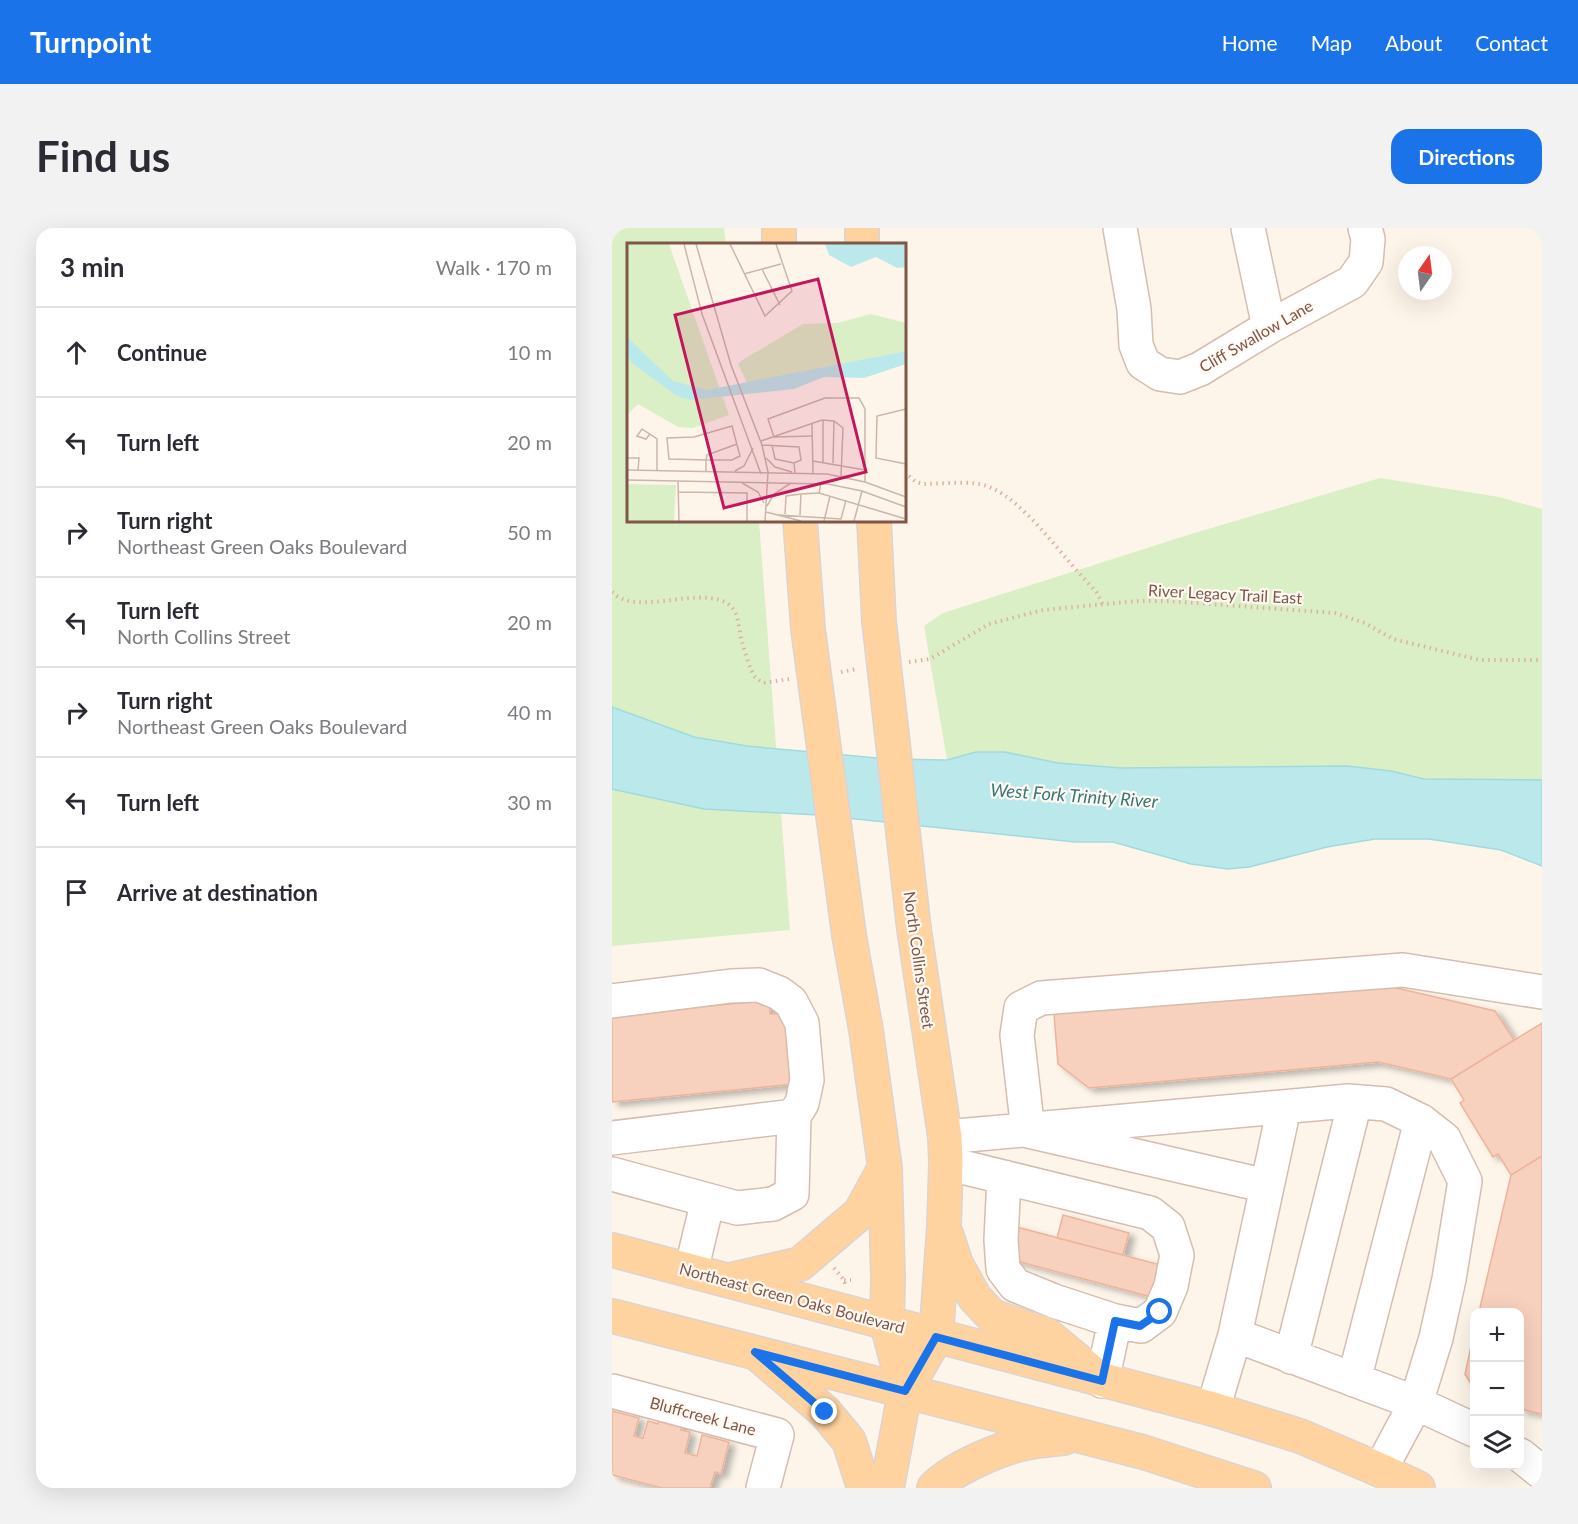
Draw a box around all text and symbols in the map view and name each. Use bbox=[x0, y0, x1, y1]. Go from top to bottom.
text: Turnpoint bbox=[30, 25, 151, 59]
text: Home bbox=[1222, 30, 1278, 55]
text: Map bbox=[1311, 30, 1352, 55]
text: About bbox=[1385, 30, 1442, 55]
text: Contact bbox=[1475, 30, 1548, 55]
button: Directions bbox=[1391, 129, 1542, 184]
text: Find us bbox=[36, 131, 170, 181]
inset map bbox=[627, 243, 906, 522]
north arrow bbox=[1398, 246, 1452, 300]
text: 3 min bbox=[60, 251, 124, 283]
text: Walk · 170 m bbox=[436, 255, 552, 279]
street label: Cliff Swallow Lane bbox=[1196, 295, 1316, 376]
icon: ahead bbox=[60, 336, 93, 369]
text: Continue bbox=[117, 339, 207, 366]
text: 10 m bbox=[507, 340, 552, 364]
icon: left bbox=[60, 426, 93, 459]
text: Turn left bbox=[117, 429, 199, 456]
text: 20 m bbox=[507, 430, 552, 454]
text: Turn right bbox=[117, 507, 212, 534]
icon: right bbox=[60, 516, 93, 549]
text: 50 m bbox=[507, 520, 552, 544]
text: Northeast Green Oaks Boulevard bbox=[117, 534, 407, 558]
street label: River Legacy Trail East bbox=[1148, 580, 1303, 607]
text: Turn left bbox=[117, 597, 199, 624]
icon: left bbox=[60, 606, 93, 639]
text: 20 m bbox=[507, 610, 552, 634]
text: North Collins Street bbox=[117, 624, 290, 648]
text: Turn right bbox=[117, 687, 212, 714]
icon: right bbox=[60, 696, 93, 729]
text: 40 m bbox=[507, 700, 552, 724]
text: Northeast Green Oaks Boulevard bbox=[117, 714, 407, 738]
water label: West Fork Trinity River bbox=[990, 778, 1159, 812]
icon: left bbox=[60, 786, 93, 819]
text: Turn left bbox=[117, 789, 199, 816]
text: 30 m bbox=[507, 790, 552, 814]
icon: arrive bbox=[60, 876, 93, 909]
text: Arrive at destination bbox=[117, 879, 318, 906]
street label: North Collins Street bbox=[900, 890, 939, 1030]
street label: Northeast Green Oaks Boulevard bbox=[678, 1258, 907, 1337]
route start bbox=[1146, 1298, 1172, 1324]
map controls bbox=[1470, 1308, 1524, 1470]
button: + bbox=[1470, 1308, 1524, 1362]
button: − bbox=[1470, 1362, 1524, 1416]
street label: Bluffcreek Lane bbox=[648, 1392, 758, 1439]
route end bbox=[811, 1398, 837, 1424]
button: layers bbox=[1470, 1416, 1524, 1470]

